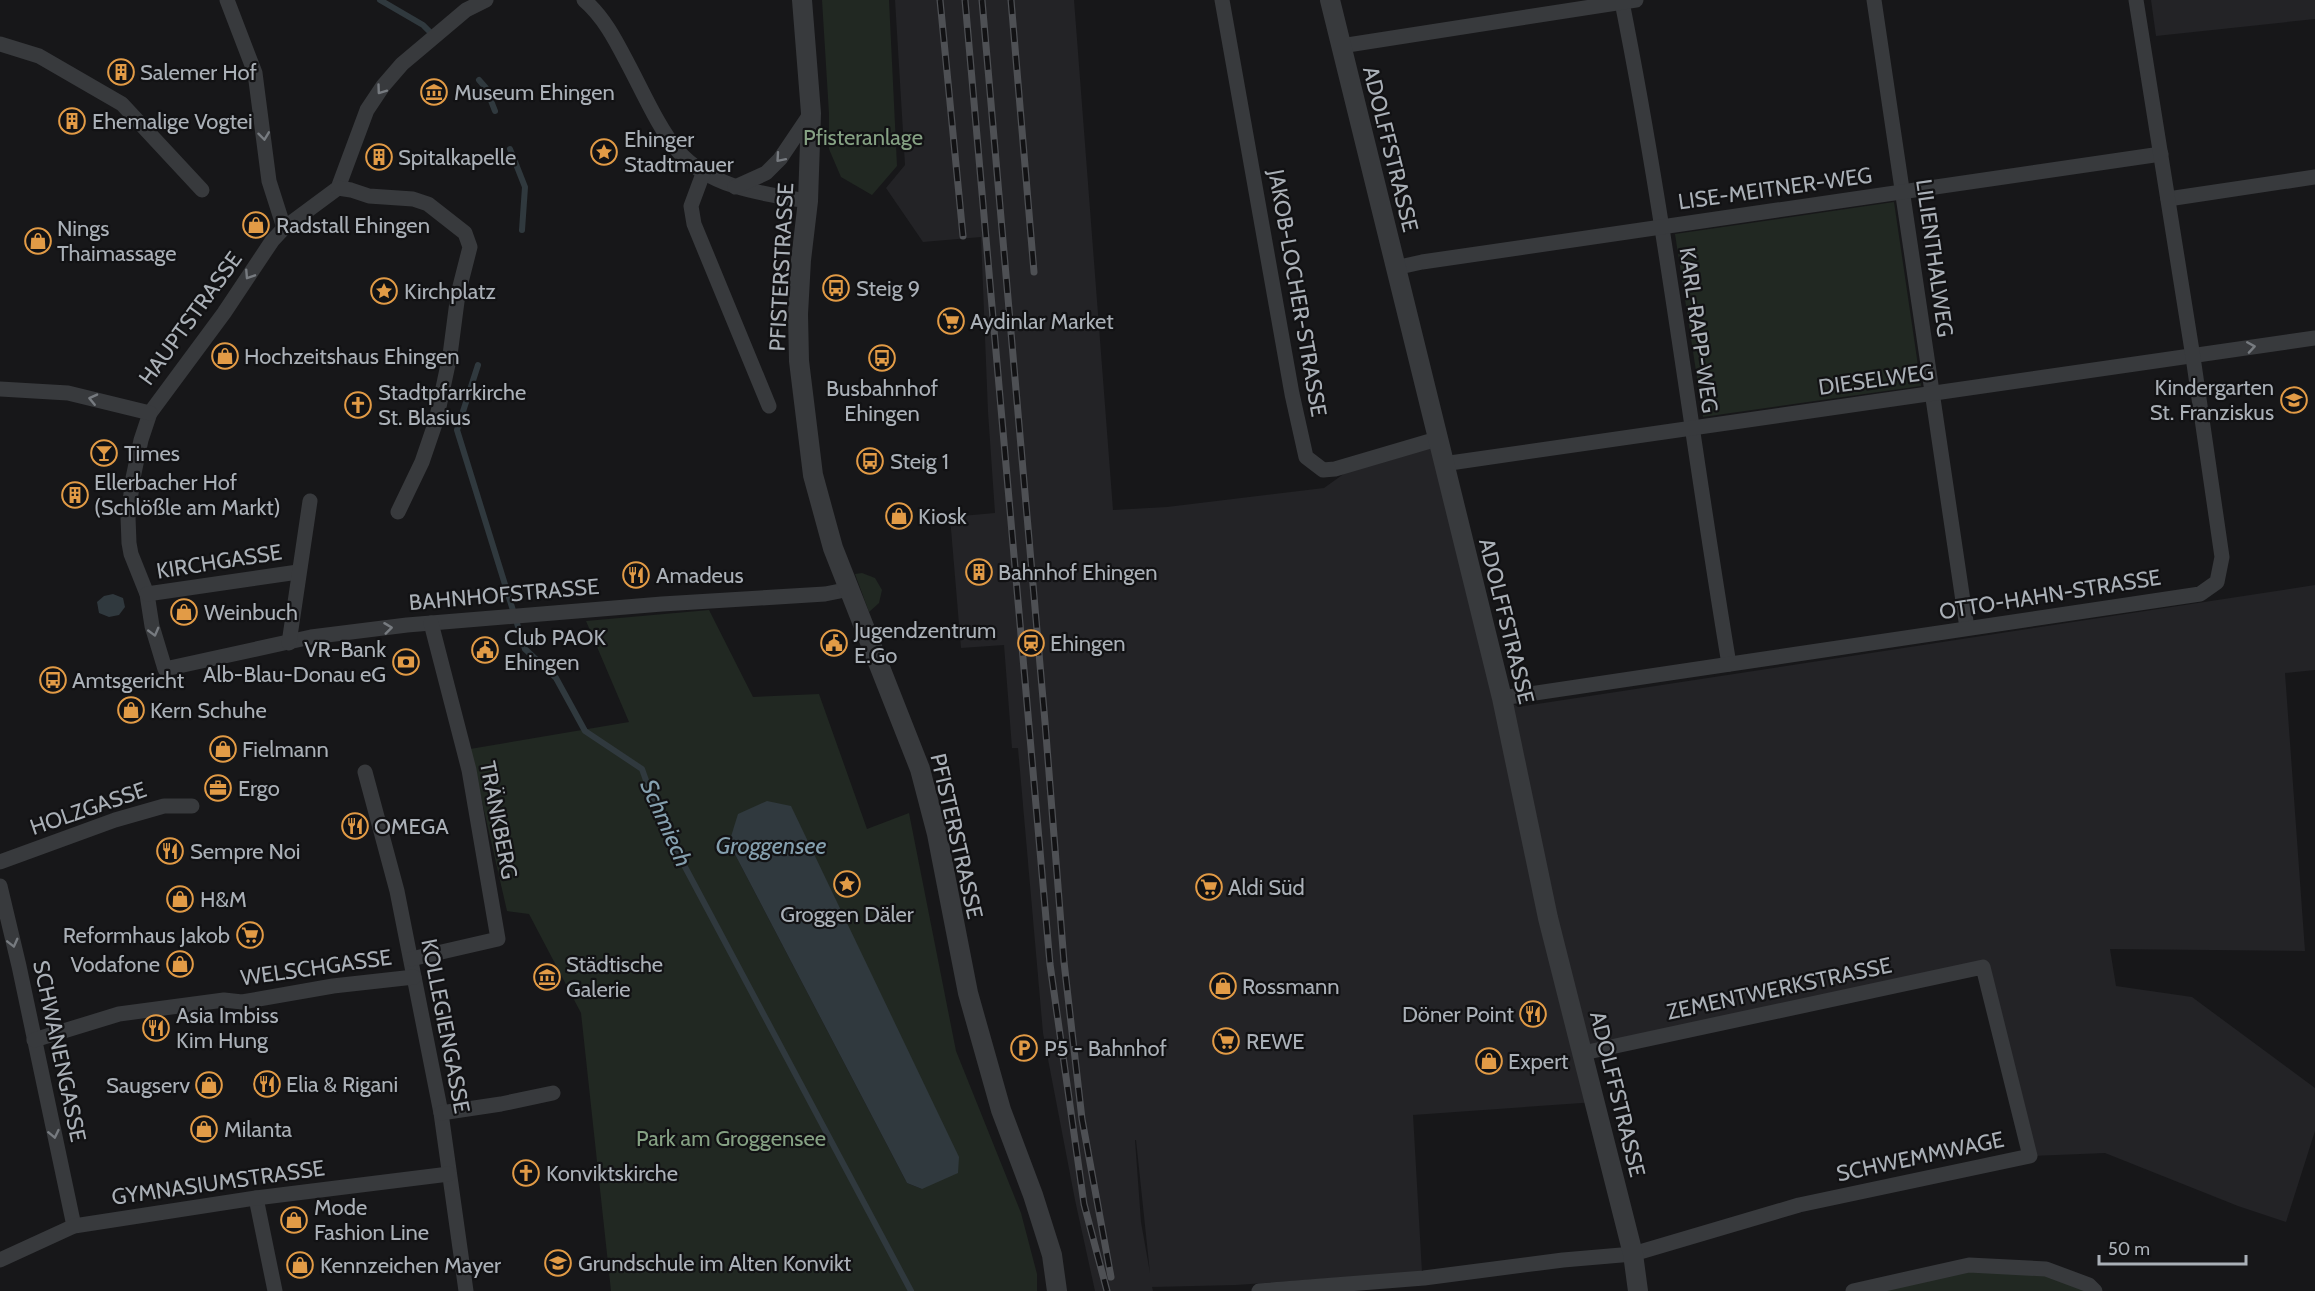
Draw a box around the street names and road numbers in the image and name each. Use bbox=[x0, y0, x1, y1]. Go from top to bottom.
street label: ADOLFFSTRASSE bbox=[1357, 63, 1424, 235]
street label: LISE-MEITNER-WEG bbox=[1676, 162, 1874, 215]
street label: JAKOB-LOCHER-STRASSE bbox=[1262, 166, 1333, 419]
street label: LILIENTHALWEG bbox=[1910, 177, 1959, 339]
street label: PFISTERSTRASSE bbox=[764, 182, 799, 352]
street label: HAUPTSTRASSE bbox=[133, 246, 248, 390]
street label: KARL-RAPP-WEG bbox=[1674, 246, 1723, 415]
street label: DIESELWEG bbox=[1817, 358, 1936, 401]
street label: ADOLFFSTRASSE bbox=[1473, 535, 1540, 707]
street label: KIRCHGASSE bbox=[154, 538, 284, 585]
street label: OTTO-HAHN-STRASSE bbox=[1937, 564, 2163, 625]
street label: BAHNHOFSTRASSE bbox=[408, 573, 600, 616]
street label: PFISTERSTRASSE bbox=[924, 751, 989, 921]
street label: TRÄNKBERG bbox=[474, 759, 523, 881]
street label: HOLZGASSE bbox=[26, 776, 150, 841]
street label: KOLLEGIENGASSE bbox=[415, 937, 476, 1116]
street label: WELSCHGASSE bbox=[239, 944, 393, 991]
street label: ZEMENTWERKSTRASSE bbox=[1664, 951, 1894, 1026]
street label: SCHWANENGASSE bbox=[27, 958, 92, 1144]
street label: ADOLFFSTRASSE bbox=[1584, 1008, 1651, 1180]
street label: SCHWEMMWAGE bbox=[1834, 1126, 2006, 1187]
street label: GYMNASIUMSTRASSE bbox=[110, 1154, 326, 1211]

